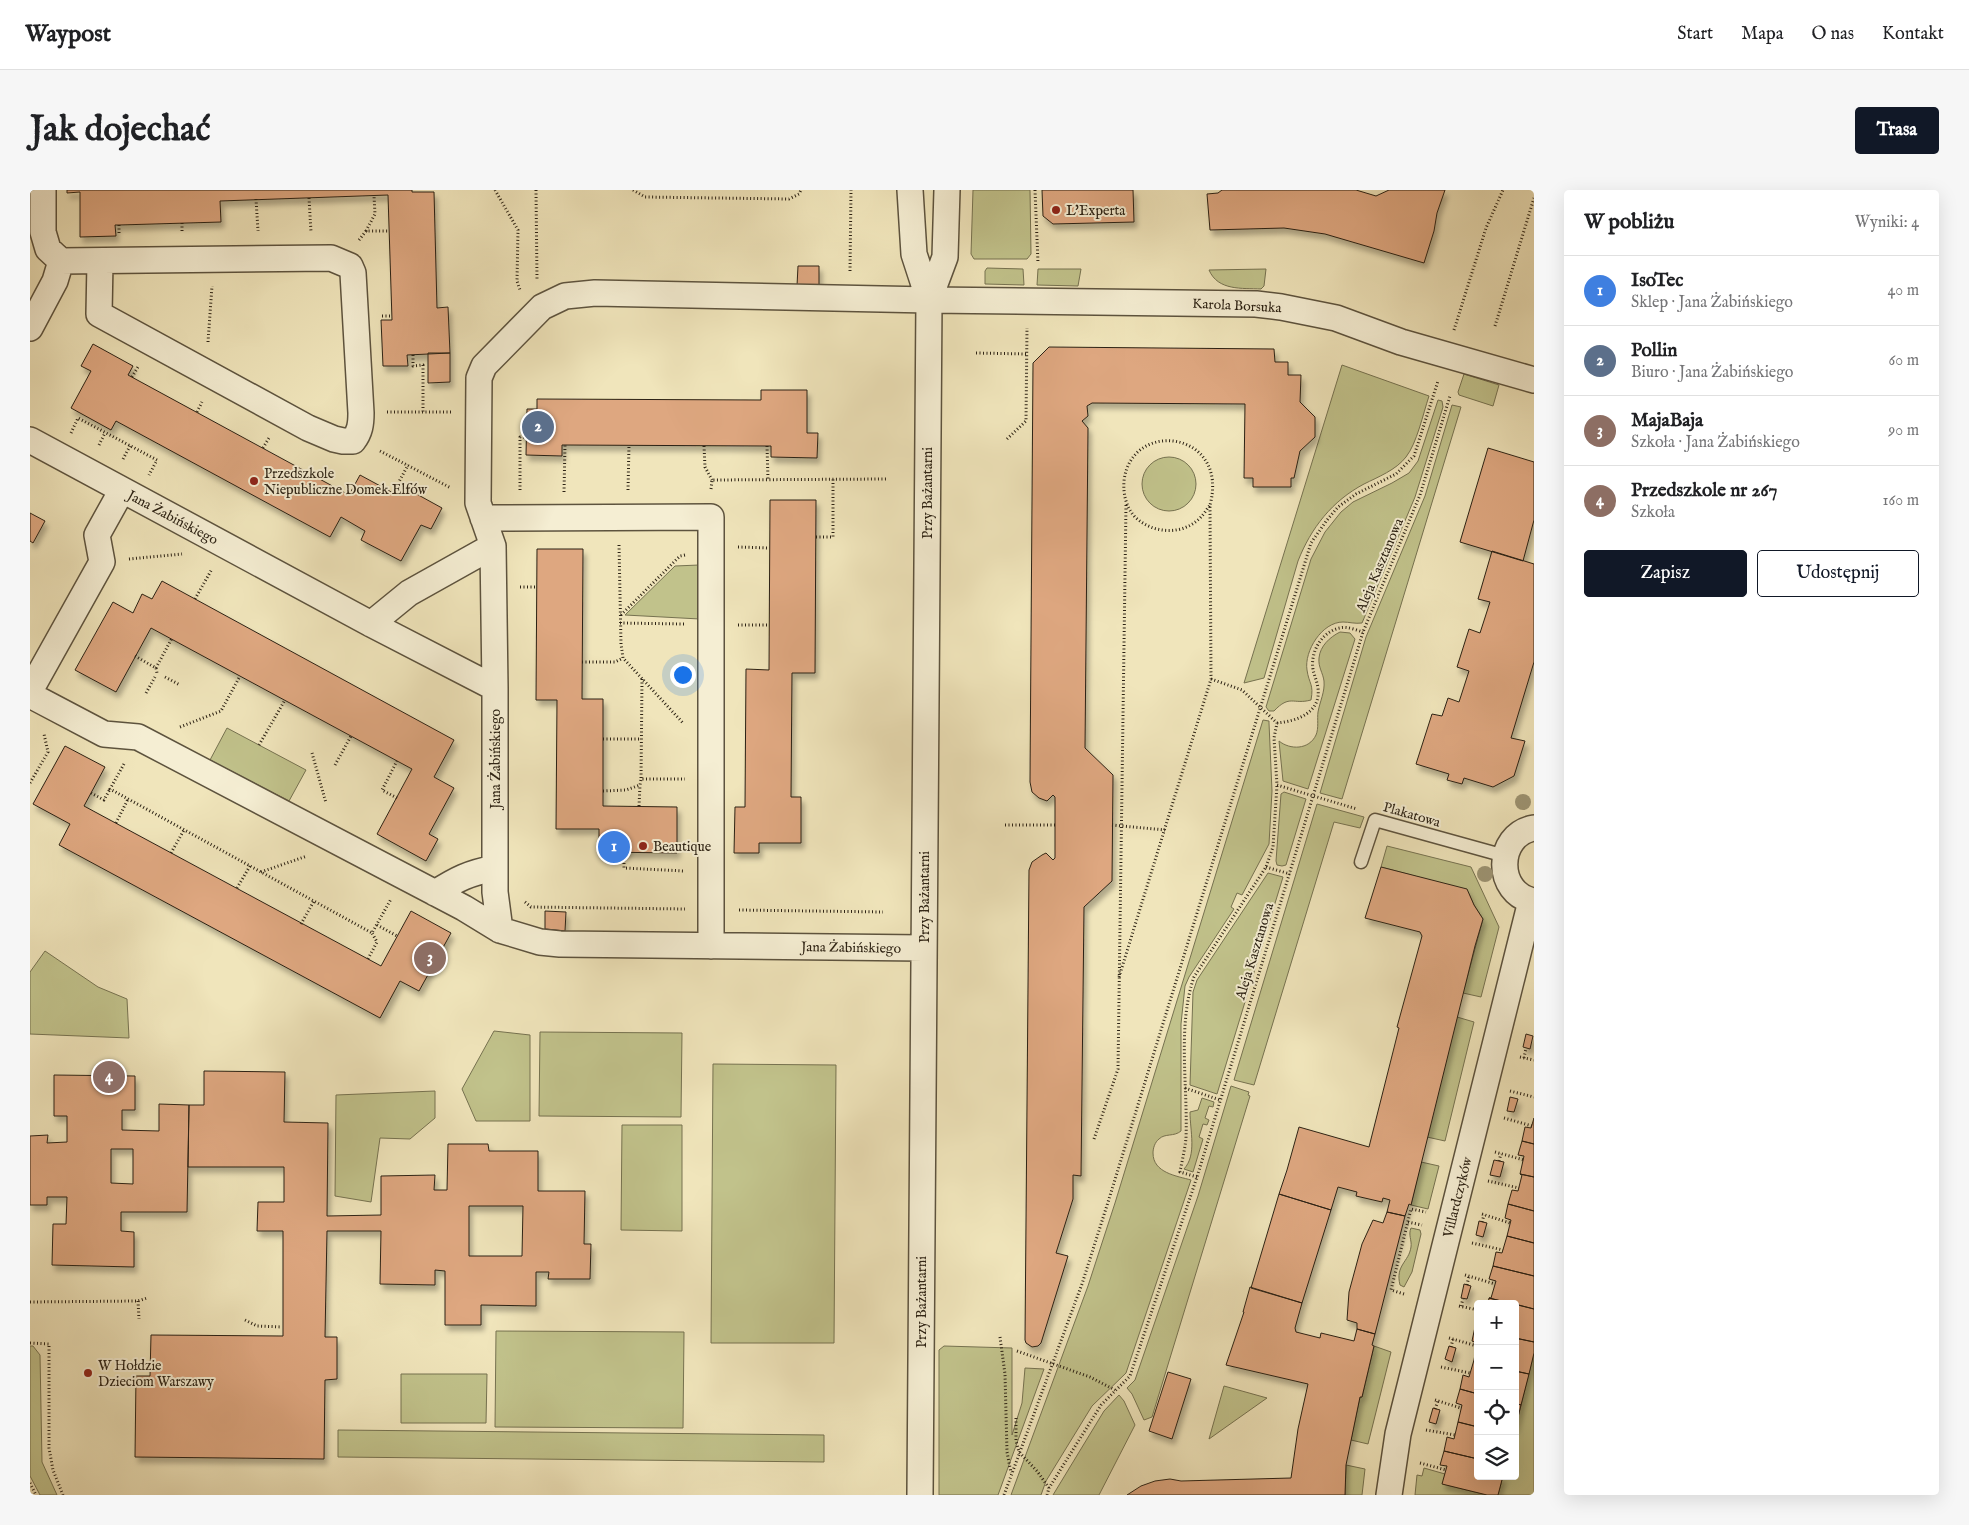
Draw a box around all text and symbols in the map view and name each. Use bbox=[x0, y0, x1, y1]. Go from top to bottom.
text: Waypost bbox=[25, 19, 111, 50]
text: Start bbox=[1677, 23, 1713, 46]
text: Mapa bbox=[1741, 23, 1784, 46]
text: O nas bbox=[1812, 23, 1854, 46]
text: Kontakt bbox=[1882, 23, 1944, 46]
button: Trasa bbox=[1855, 107, 1939, 154]
text: Jak dojechać bbox=[30, 108, 210, 153]
place label: L'Experta bbox=[1066, 202, 1126, 220]
marker: L'Experta bbox=[1050, 204, 1062, 216]
text: W pobliżu bbox=[1584, 209, 1674, 236]
text: Wyniki: 4 bbox=[1855, 213, 1919, 233]
text: IsoTec bbox=[1631, 269, 1683, 293]
text: 1 bbox=[1597, 281, 1603, 301]
text: 40 m bbox=[1887, 281, 1919, 301]
text: Sklep · Jana Żabińskiego bbox=[1631, 293, 1793, 313]
street label: Karola Borsuka bbox=[1192, 295, 1283, 317]
text: Pollin bbox=[1631, 339, 1677, 363]
text: 2 bbox=[1596, 351, 1604, 371]
text: 60 m bbox=[1889, 351, 1919, 371]
text: Biuro · Jana Żabińskiego bbox=[1631, 363, 1793, 383]
pin: 2 bbox=[522, 408, 554, 446]
text: MajaBaja bbox=[1631, 409, 1703, 433]
text: 3 bbox=[1597, 421, 1603, 441]
text: 90 m bbox=[1888, 421, 1919, 441]
text: Szkoła · Jana Żabińskiego bbox=[1631, 433, 1800, 453]
street label: Przy Bażantarni bbox=[919, 447, 937, 539]
place label: Przedszkole Niepubliczne Domek Elfów bbox=[264, 465, 428, 499]
marker: Przedszkole Niepubliczne Domek Elfów bbox=[248, 475, 260, 487]
text: Przedszkole nr 267 bbox=[1631, 479, 1777, 503]
street label: Jana Żabińskiego bbox=[122, 486, 221, 550]
text: 4 bbox=[1596, 491, 1604, 511]
text: 160 m bbox=[1883, 491, 1919, 511]
text: Szkoła bbox=[1631, 503, 1675, 523]
street label: Aleja Kasztanowa bbox=[1352, 515, 1408, 616]
button: Zapisz bbox=[1584, 550, 1747, 597]
button: Udostępnij bbox=[1757, 550, 1919, 597]
your location bbox=[670, 662, 696, 688]
street label: Jana Żabińskiego bbox=[487, 709, 505, 811]
street label: Plakatowa bbox=[1381, 798, 1443, 832]
pin: 1 bbox=[598, 828, 630, 866]
place label: Beautique bbox=[653, 838, 712, 856]
marker: Beautique bbox=[637, 840, 649, 852]
street label: Przy Bażantarni bbox=[916, 851, 934, 943]
street label: Aleja Kasztanowa bbox=[1231, 900, 1279, 1003]
street label: Jana Żabińskiego bbox=[799, 938, 902, 958]
pin: 3 bbox=[414, 939, 446, 977]
pin: 4 bbox=[93, 1058, 125, 1096]
street label: Villardczyków bbox=[1439, 1154, 1477, 1240]
street label: Przy Bażantarni bbox=[913, 1256, 931, 1348]
map controls bbox=[1474, 1300, 1519, 1480]
button: + bbox=[1474, 1300, 1519, 1345]
button: − bbox=[1474, 1345, 1519, 1390]
place label: W Hołdzie Dzieciom Warszawy bbox=[98, 1357, 214, 1391]
marker: W Hołdzie Dzieciom Warszawy bbox=[82, 1367, 94, 1379]
button: locate bbox=[1474, 1390, 1519, 1435]
button: layers bbox=[1474, 1435, 1519, 1480]

